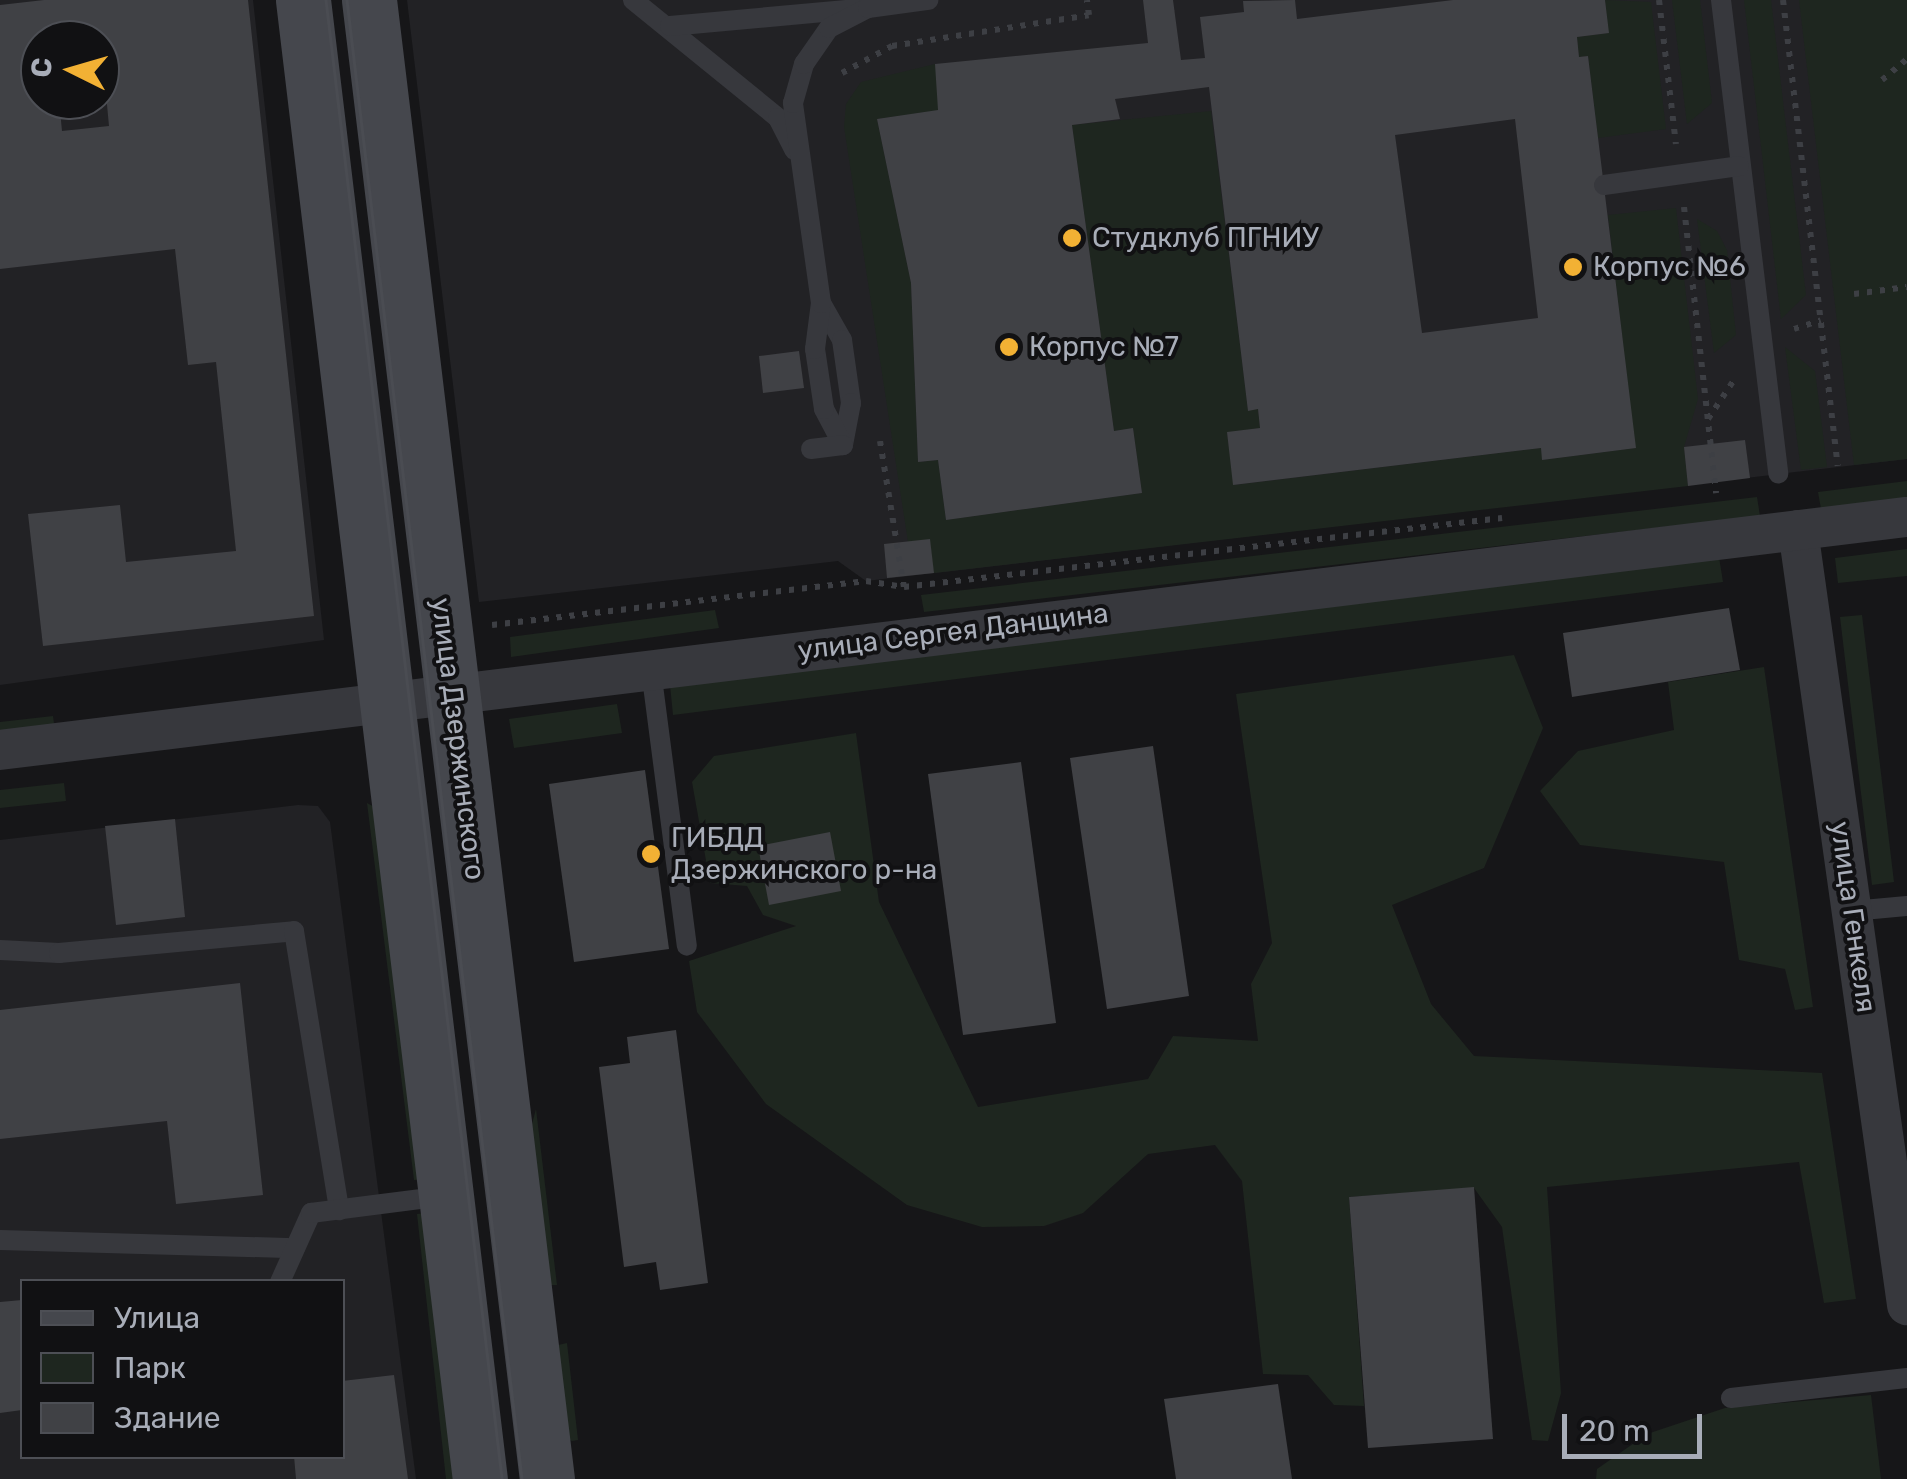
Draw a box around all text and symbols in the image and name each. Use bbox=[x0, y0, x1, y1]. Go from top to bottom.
north arrow bbox=[20, 20, 120, 120]
text: С bbox=[24, 56, 59, 79]
place label: Студклуб ПГНИУ bbox=[1092, 221, 1319, 255]
marker: Студклуб ПГНИУ bbox=[1061, 227, 1083, 249]
place label: Корпус №6 bbox=[1593, 250, 1746, 284]
marker: Корпус №6 bbox=[1562, 256, 1584, 278]
place label: Корпус №7 bbox=[1029, 330, 1179, 364]
marker: Корпус №7 bbox=[998, 336, 1020, 358]
street label: улица Дзержинского bbox=[424, 596, 492, 882]
street label: улица Сергея Данщина bbox=[796, 596, 1110, 668]
street label: улица Генкеля bbox=[1823, 819, 1883, 1015]
place label: ГИБДД Дзержинского р-на bbox=[671, 821, 937, 887]
marker: ГИБДД Дзержинского р-на bbox=[640, 843, 662, 865]
legend bbox=[20, 1279, 345, 1459]
text: Улица bbox=[114, 1300, 200, 1336]
text: Парк bbox=[114, 1350, 186, 1386]
scale bar bbox=[1567, 1394, 1707, 1456]
text: Здание bbox=[114, 1400, 221, 1436]
text: 20 m bbox=[1579, 1413, 1650, 1449]

